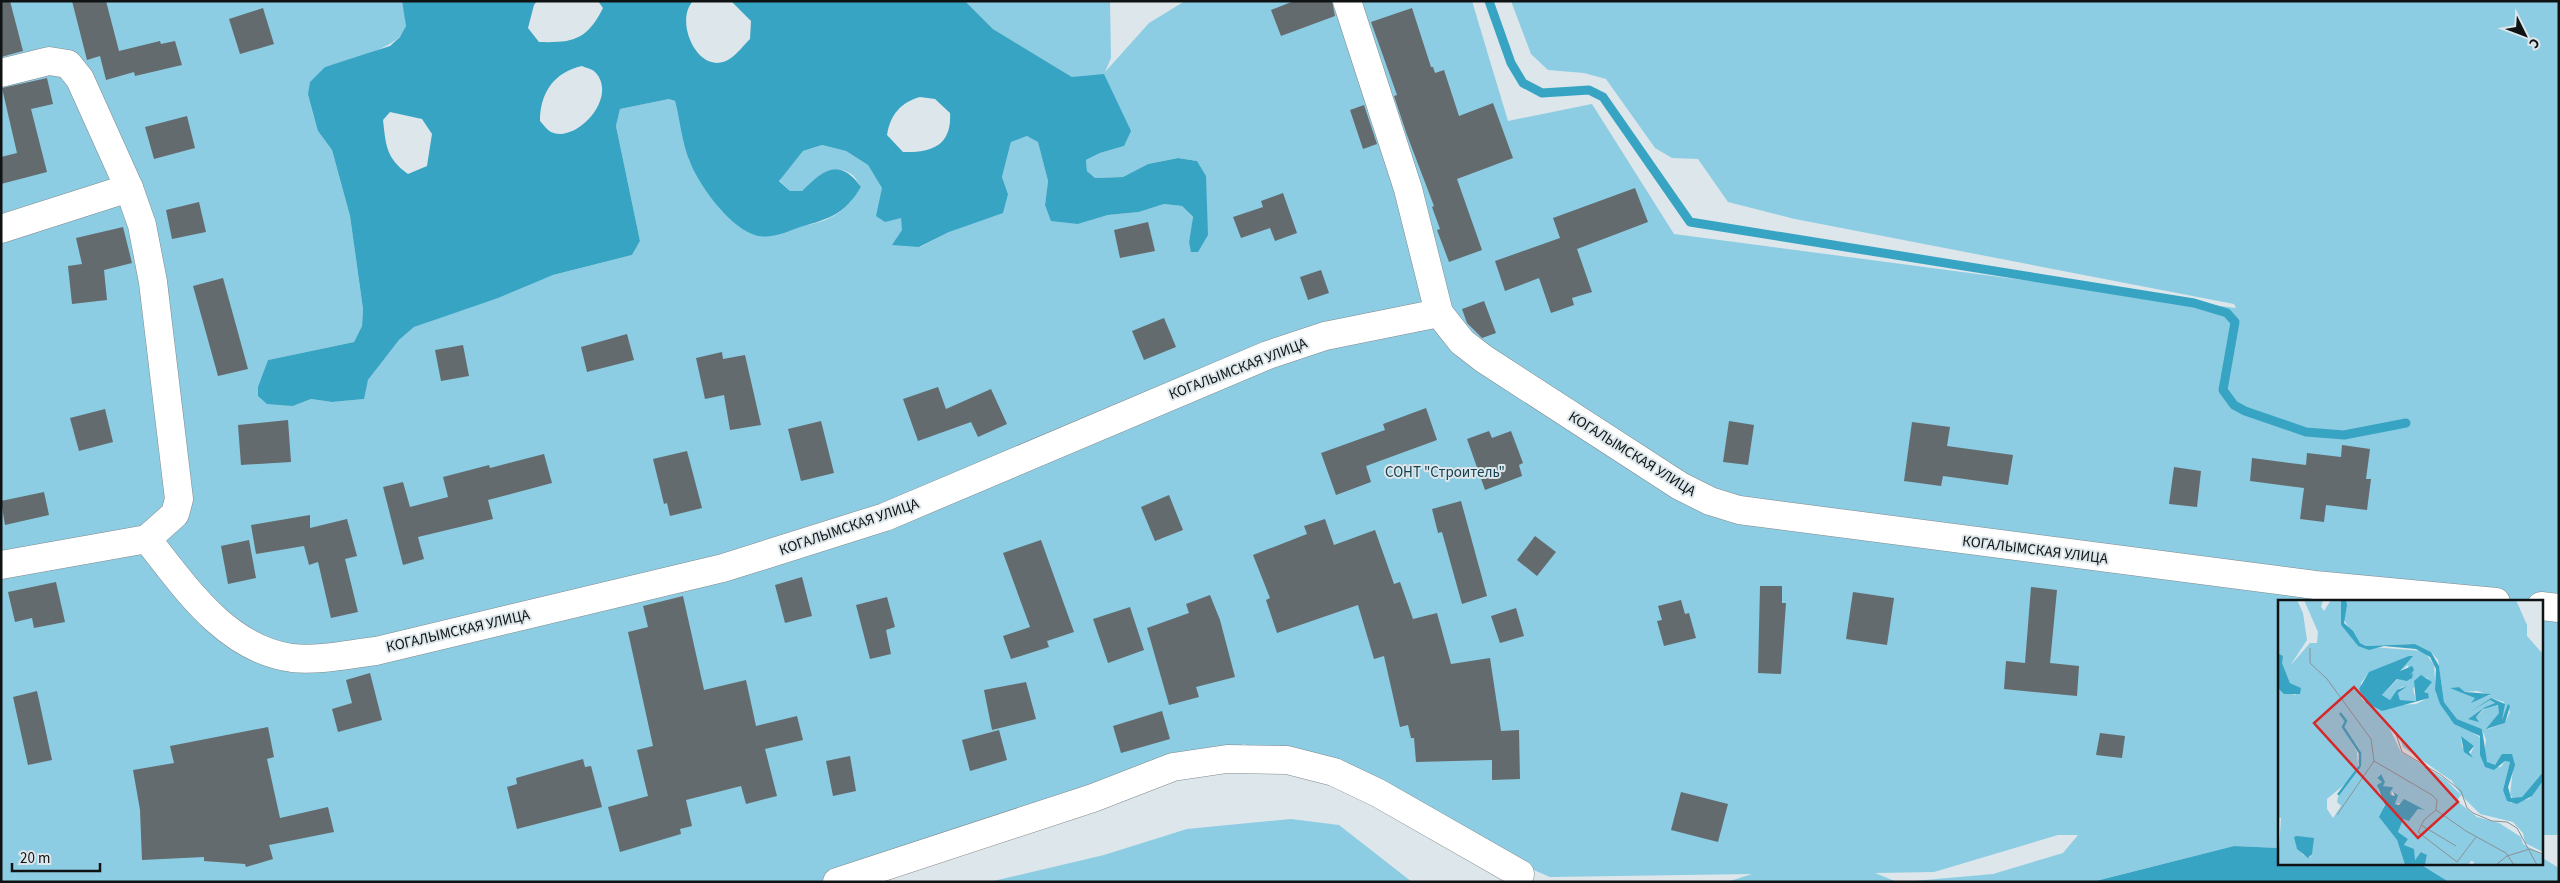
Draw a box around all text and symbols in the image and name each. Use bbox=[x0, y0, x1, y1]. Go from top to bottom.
north arrow bbox=[2500, 10, 2550, 60]
text: С bbox=[2524, 33, 2544, 53]
street label: КОГАЛЫМСКАЯ УЛИЦА bbox=[1166, 333, 1311, 405]
street label: КОГАЛЫМСКАЯ УЛИЦА bbox=[1564, 406, 1700, 502]
park label: СОНТ "Строитель" bbox=[1385, 462, 1505, 483]
street label: КОГАЛЫМСКАЯ УЛИЦА bbox=[776, 493, 923, 561]
street label: КОГАЛЫМСКАЯ УЛИЦА bbox=[1961, 531, 2110, 569]
inset map bbox=[2278, 600, 2542, 866]
street label: КОГАЛЫМСКАЯ УЛИЦА bbox=[384, 604, 533, 658]
scale bar bbox=[12, 840, 100, 872]
text: 20 m bbox=[20, 848, 50, 869]

